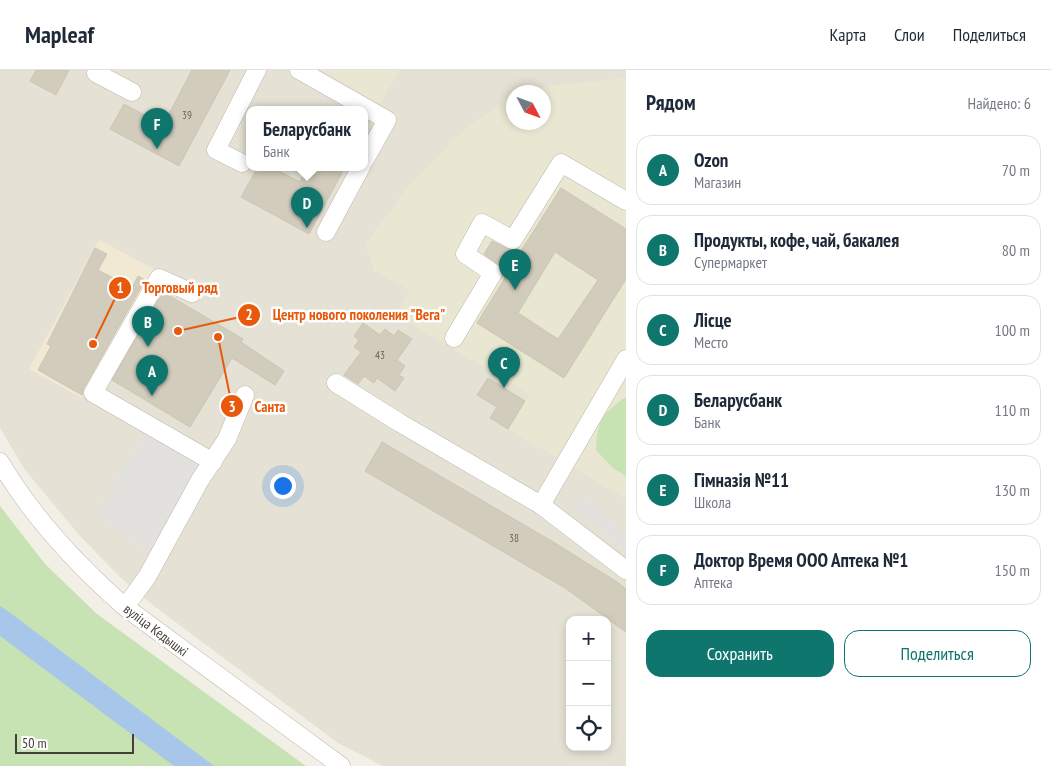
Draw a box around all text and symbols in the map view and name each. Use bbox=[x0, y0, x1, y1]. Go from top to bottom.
text: Mapleaf bbox=[25, 19, 94, 50]
text: Карта bbox=[829, 23, 866, 46]
text: Слои bbox=[894, 23, 925, 46]
text: Поделиться bbox=[953, 23, 1026, 46]
north arrow bbox=[506, 85, 551, 130]
text: Рядом bbox=[646, 89, 696, 116]
text: Найдено: 6 bbox=[968, 93, 1031, 113]
popup bbox=[246, 106, 368, 171]
pin: F bbox=[141, 108, 173, 149]
house number: 39 bbox=[182, 108, 192, 122]
text: Беларусбанк bbox=[263, 117, 351, 141]
text: Банк bbox=[263, 141, 290, 161]
text: Ozon bbox=[694, 148, 728, 172]
text: A bbox=[659, 160, 667, 180]
text: 70 m bbox=[1002, 160, 1030, 180]
text: Магазин bbox=[694, 172, 741, 192]
pin: D bbox=[291, 187, 323, 228]
text: Продукты, кофе, чай, бакалея bbox=[694, 228, 899, 252]
text: B bbox=[659, 240, 667, 260]
text: 80 m bbox=[1002, 240, 1030, 260]
pin: E bbox=[499, 249, 531, 290]
text: Супермаркет bbox=[694, 252, 767, 272]
callout: Торговый ряд bbox=[107, 273, 228, 303]
text: 1 bbox=[116, 278, 124, 297]
text: Торговый ряд bbox=[142, 278, 218, 297]
callout: Центр нового поколения "Вега" bbox=[237, 300, 455, 330]
text: 2 bbox=[245, 305, 253, 324]
text: Центр нового поколения "Вега" bbox=[273, 305, 445, 324]
pin: B bbox=[132, 306, 164, 347]
text: Лісце bbox=[694, 308, 732, 332]
text: C bbox=[659, 320, 667, 340]
text: 100 m bbox=[995, 320, 1030, 340]
text: Место bbox=[694, 332, 728, 352]
pin: C bbox=[488, 347, 520, 388]
house number: 43 bbox=[375, 348, 385, 362]
pin: A bbox=[136, 355, 168, 396]
text: Беларусбанк bbox=[694, 388, 782, 412]
callout: Санта bbox=[219, 391, 295, 421]
text: 3 bbox=[228, 397, 236, 416]
text: Санта bbox=[254, 397, 286, 416]
text: D bbox=[659, 400, 667, 420]
text: 110 m bbox=[995, 400, 1030, 420]
text: Банк bbox=[694, 412, 721, 432]
text: Гімназія №11 bbox=[694, 468, 789, 492]
your location bbox=[270, 473, 296, 499]
text: E bbox=[660, 480, 666, 500]
text: 130 m bbox=[995, 480, 1030, 500]
text: Школа bbox=[694, 492, 731, 512]
house number: 38 bbox=[509, 531, 519, 545]
text: Доктор Время ООО Аптека №1 bbox=[694, 548, 908, 572]
text: F bbox=[660, 560, 666, 580]
text: 150 m bbox=[995, 560, 1030, 580]
text: Аптека bbox=[694, 572, 733, 592]
street label: вуліца Кедышкі bbox=[120, 600, 192, 660]
map controls bbox=[566, 616, 611, 751]
button: + bbox=[566, 616, 611, 661]
button: Сохранить bbox=[646, 630, 834, 677]
button: Поделиться bbox=[844, 630, 1031, 677]
button: − bbox=[566, 661, 611, 706]
button: locate bbox=[566, 706, 611, 751]
scale bar bbox=[15, 731, 134, 754]
text: 50 m bbox=[22, 734, 47, 752]

